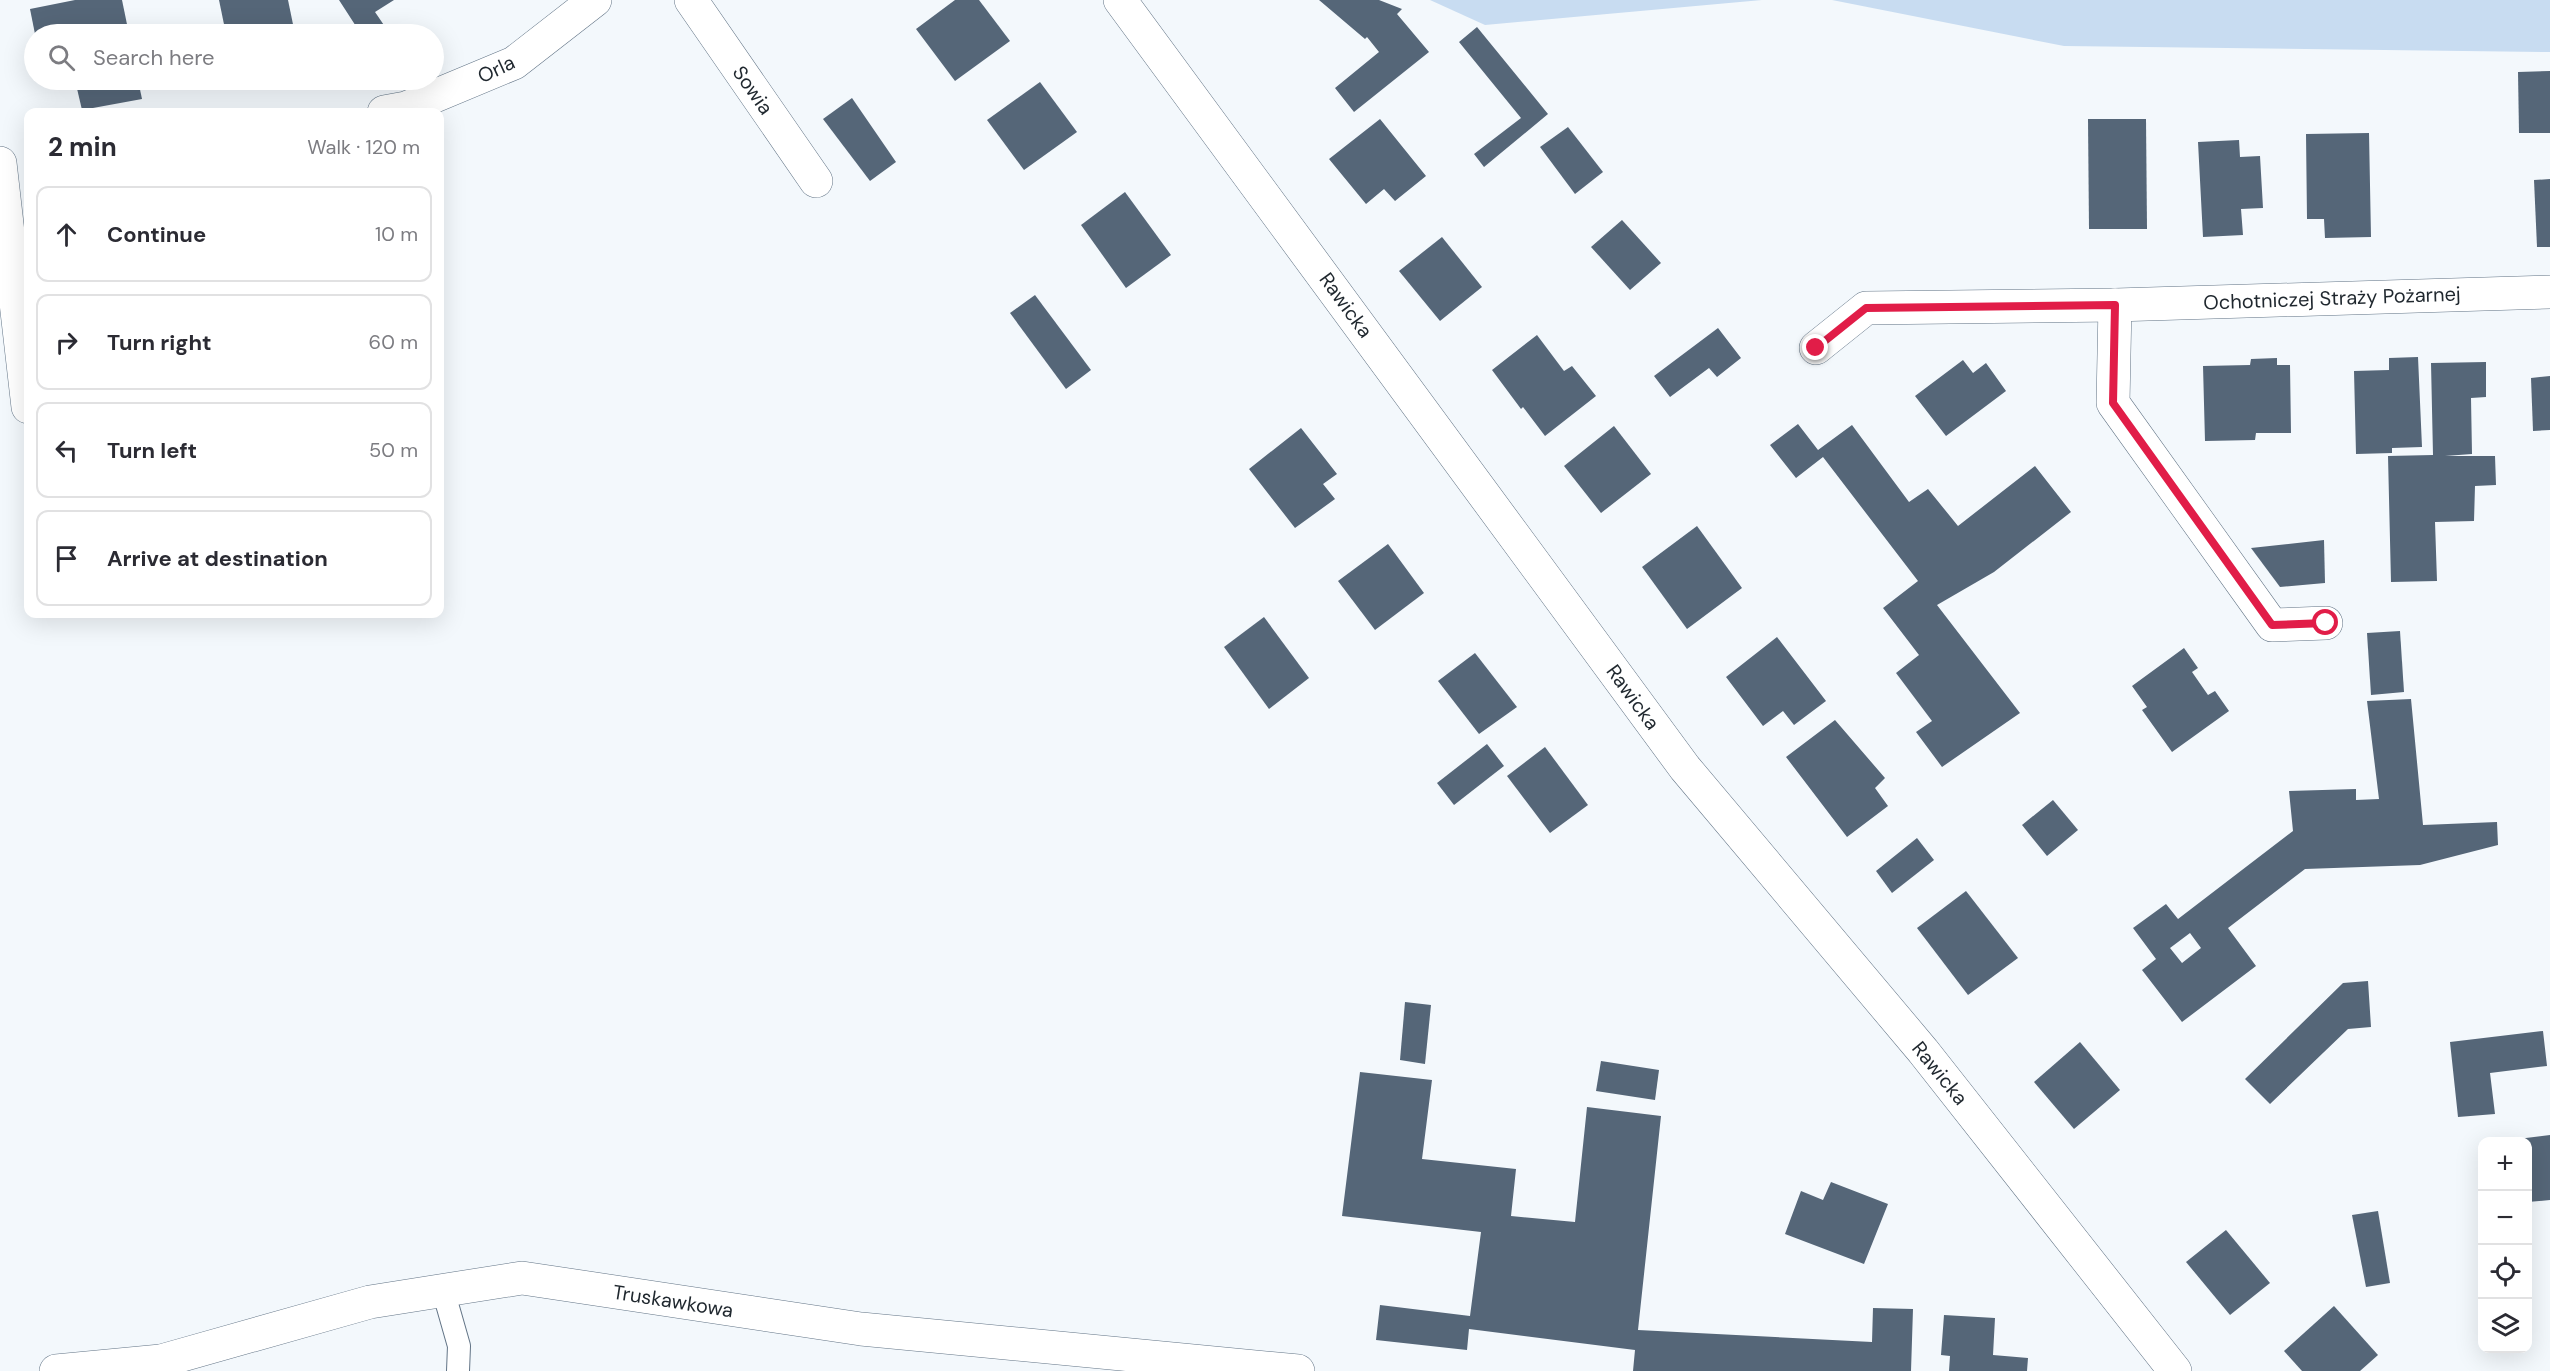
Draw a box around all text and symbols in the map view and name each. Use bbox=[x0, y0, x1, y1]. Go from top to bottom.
search box bbox=[24, 24, 444, 90]
icon: search bbox=[45, 41, 78, 74]
text: Search here bbox=[93, 43, 214, 72]
street label: Orla bbox=[473, 49, 519, 89]
street label: Sowia bbox=[727, 60, 779, 120]
text: 2 min bbox=[48, 130, 117, 164]
text: Walk · 120 m bbox=[307, 134, 420, 160]
icon: ahead bbox=[50, 218, 83, 251]
text: Continue bbox=[107, 220, 206, 249]
text: 10 m bbox=[375, 221, 418, 247]
street label: Rawicka bbox=[1314, 267, 1378, 343]
street label: Ochotniczej Straży Pożarnej bbox=[2203, 281, 2461, 315]
icon: right bbox=[50, 326, 83, 359]
text: Turn right bbox=[107, 328, 212, 357]
text: 60 m bbox=[369, 329, 418, 355]
route end bbox=[1802, 334, 1828, 360]
icon: left bbox=[50, 434, 83, 467]
text: Turn left bbox=[107, 436, 197, 465]
text: 50 m bbox=[369, 437, 418, 463]
icon: arrive bbox=[50, 542, 83, 575]
text: Arrive at destination bbox=[107, 544, 328, 573]
route start bbox=[2312, 609, 2338, 635]
street label: Rawicka bbox=[1601, 659, 1665, 735]
street label: Rawicka bbox=[1906, 1036, 1974, 1110]
map controls bbox=[2478, 1137, 2532, 1353]
button: + bbox=[2478, 1137, 2532, 1191]
button: − bbox=[2478, 1191, 2532, 1245]
button: locate bbox=[2478, 1245, 2532, 1299]
street label: Truskawkowa bbox=[611, 1279, 735, 1323]
button: layers bbox=[2478, 1299, 2532, 1353]

